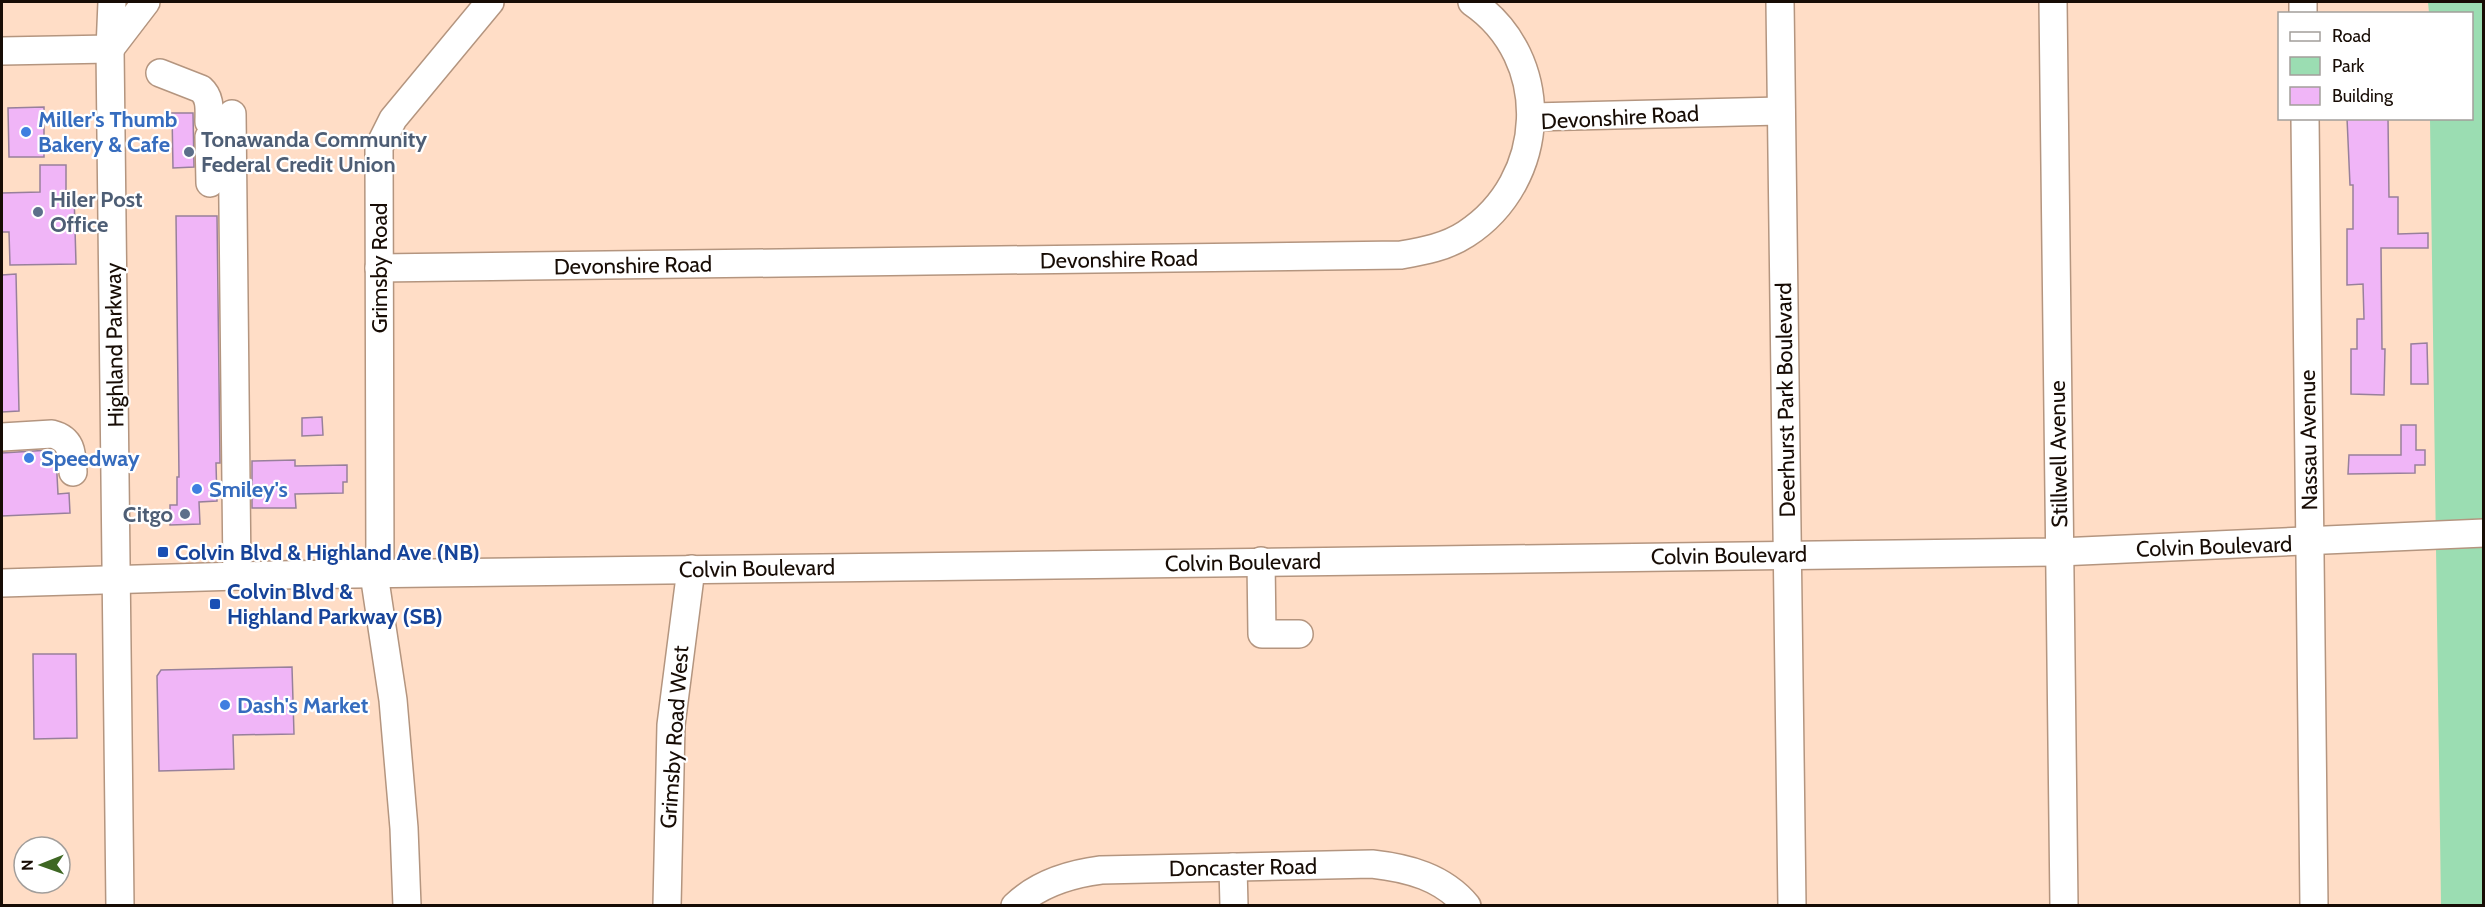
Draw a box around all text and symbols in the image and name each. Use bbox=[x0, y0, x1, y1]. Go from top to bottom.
legend bbox=[2278, 12, 2473, 120]
text: Road bbox=[2332, 25, 2371, 47]
text: Park bbox=[2332, 55, 2365, 77]
text: Building bbox=[2332, 85, 2394, 107]
street label: Devonshire Road bbox=[1540, 100, 1700, 135]
place label: Miller's Thumb Bakery & Cafe bbox=[38, 106, 177, 158]
marker: Miller's Thumb Bakery & Cafe bbox=[19, 125, 33, 139]
place label: Tonawanda Community Federal Credit Union bbox=[201, 126, 427, 178]
marker: Tonawanda Community Federal Credit Union bbox=[182, 145, 196, 159]
place label: Hiler Post Office bbox=[50, 186, 143, 238]
street label: Grimsby Road bbox=[366, 203, 393, 333]
marker: Hiler Post Office bbox=[31, 205, 45, 219]
street label: Devonshire Road bbox=[1040, 245, 1198, 274]
street label: Devonshire Road bbox=[554, 251, 712, 280]
street label: Highland Parkway bbox=[100, 262, 129, 428]
street label: Deerhurst Park Boulevard bbox=[1770, 282, 1801, 518]
street label: Nassau Avenue bbox=[2294, 369, 2323, 511]
street label: Stillwell Avenue bbox=[2044, 380, 2073, 528]
place label: Speedway bbox=[41, 445, 140, 472]
marker: Speedway bbox=[22, 451, 36, 465]
place label: Smiley's bbox=[209, 476, 288, 503]
marker: Smiley's bbox=[190, 482, 204, 496]
place label: Citgo bbox=[123, 501, 173, 528]
marker: Citgo bbox=[178, 507, 192, 521]
street label: Colvin Boulevard bbox=[2135, 530, 2293, 563]
place label: Colvin Blvd & Highland Ave (NB) bbox=[175, 539, 480, 566]
street label: Colvin Boulevard bbox=[1651, 541, 1807, 570]
marker: Colvin Blvd & Highland Ave (NB) bbox=[156, 545, 170, 559]
street label: Colvin Boulevard bbox=[1165, 548, 1321, 577]
street label: Colvin Boulevard bbox=[679, 554, 835, 583]
place label: Colvin Blvd & Highland Parkway (SB) bbox=[227, 578, 443, 630]
marker: Colvin Blvd & Highland Parkway (SB) bbox=[208, 597, 222, 611]
street label: Grimsby Road West bbox=[655, 644, 694, 829]
place label: Dash's Market bbox=[237, 692, 369, 719]
marker: Dash's Market bbox=[218, 698, 232, 712]
north arrow bbox=[12, 835, 72, 895]
street label: Doncaster Road bbox=[1169, 853, 1317, 882]
text: N bbox=[18, 859, 37, 871]

